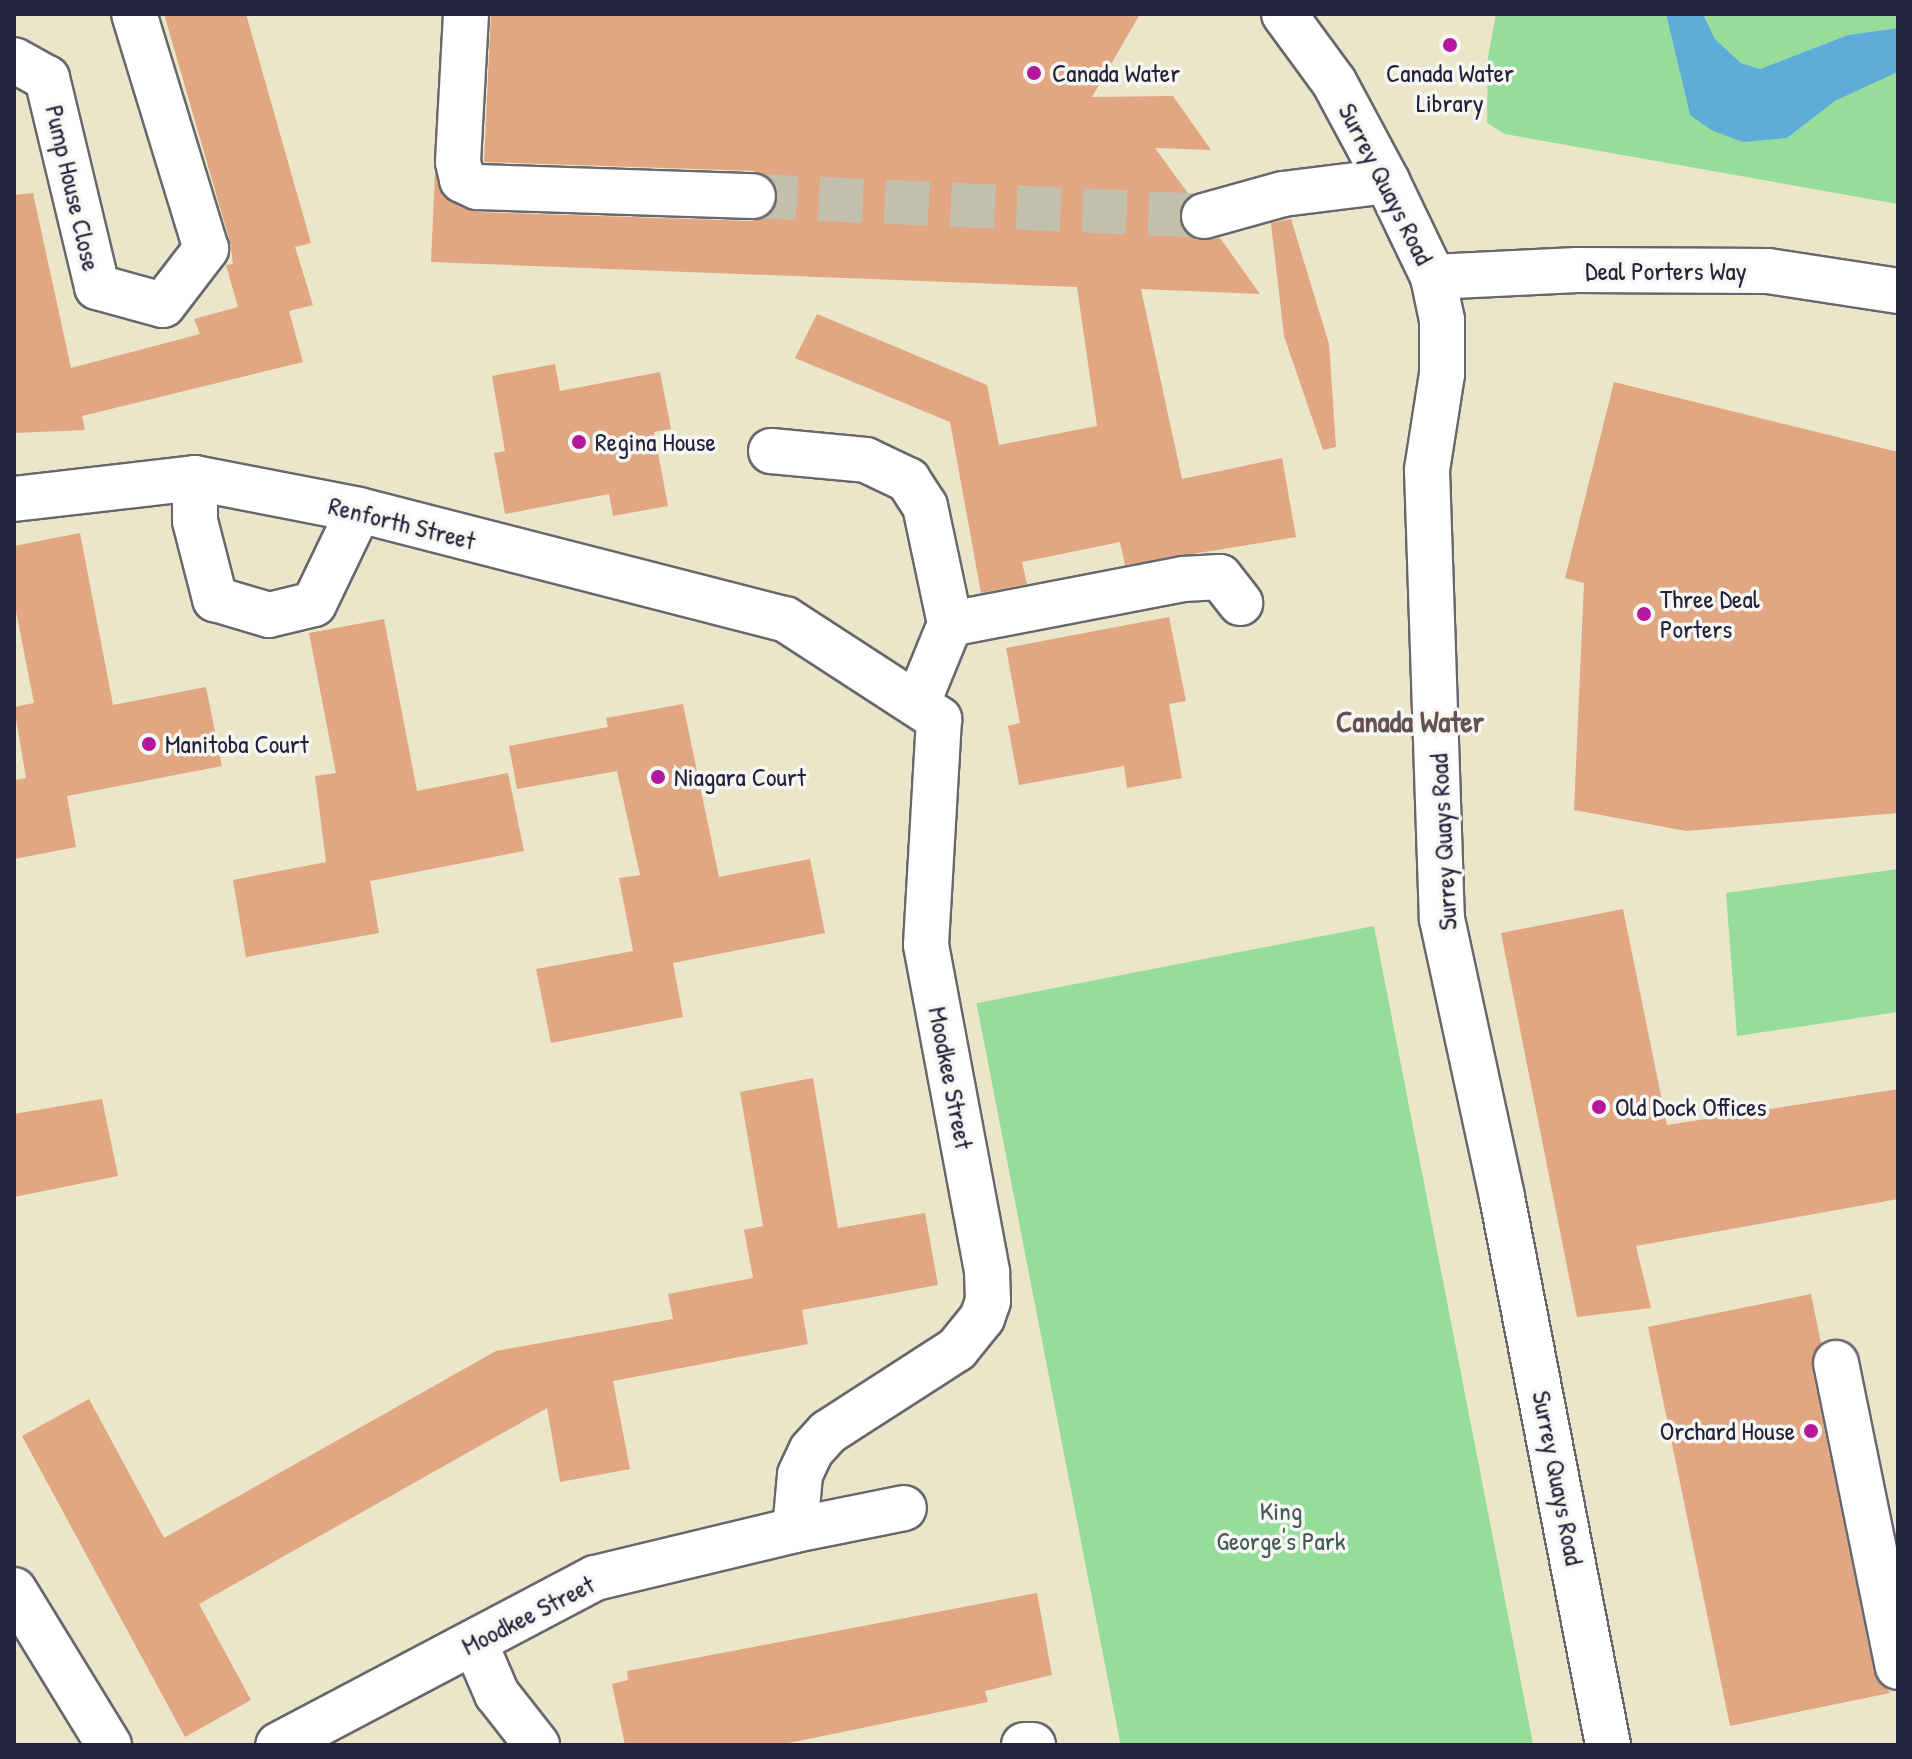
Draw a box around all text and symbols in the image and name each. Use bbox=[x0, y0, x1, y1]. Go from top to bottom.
marker: Canada Water Library bbox=[1441, 36, 1459, 54]
place label: Canada Water bbox=[1052, 57, 1180, 89]
place label: Canada Water Library bbox=[1386, 57, 1514, 118]
marker: Canada Water bbox=[1023, 62, 1045, 84]
street label: Surrey Quays Road bbox=[1332, 98, 1440, 270]
street label: Pump House Close bbox=[39, 102, 107, 274]
street label: Deal Porters Way bbox=[1585, 255, 1747, 287]
place label: Regina House bbox=[595, 426, 716, 458]
marker: Regina House bbox=[570, 433, 588, 451]
street label: Renforth Street bbox=[325, 490, 479, 556]
place label: Three Deal Porters bbox=[1660, 583, 1760, 644]
marker: Three Deal Porters bbox=[1635, 605, 1653, 623]
district label: Canada Water bbox=[1336, 703, 1484, 739]
place label: Manitoba Court bbox=[165, 728, 309, 760]
marker: Manitoba Court bbox=[140, 735, 158, 753]
street label: Surrey Quays Road bbox=[1423, 753, 1463, 931]
place label: Niagara Court bbox=[674, 761, 806, 793]
marker: Niagara Court bbox=[649, 768, 667, 786]
street label: Moodkee Street bbox=[922, 1004, 980, 1152]
place label: Old Dock Offices bbox=[1615, 1091, 1767, 1123]
marker: Old Dock Offices bbox=[1590, 1098, 1608, 1116]
street label: Surrey Quays Road bbox=[1526, 1388, 1590, 1568]
place label: Orchard House bbox=[1660, 1415, 1795, 1447]
marker: Orchard House bbox=[1802, 1422, 1820, 1440]
park label: King George's Park bbox=[1217, 1495, 1345, 1556]
street label: Moodkee Street bbox=[457, 1568, 599, 1662]

